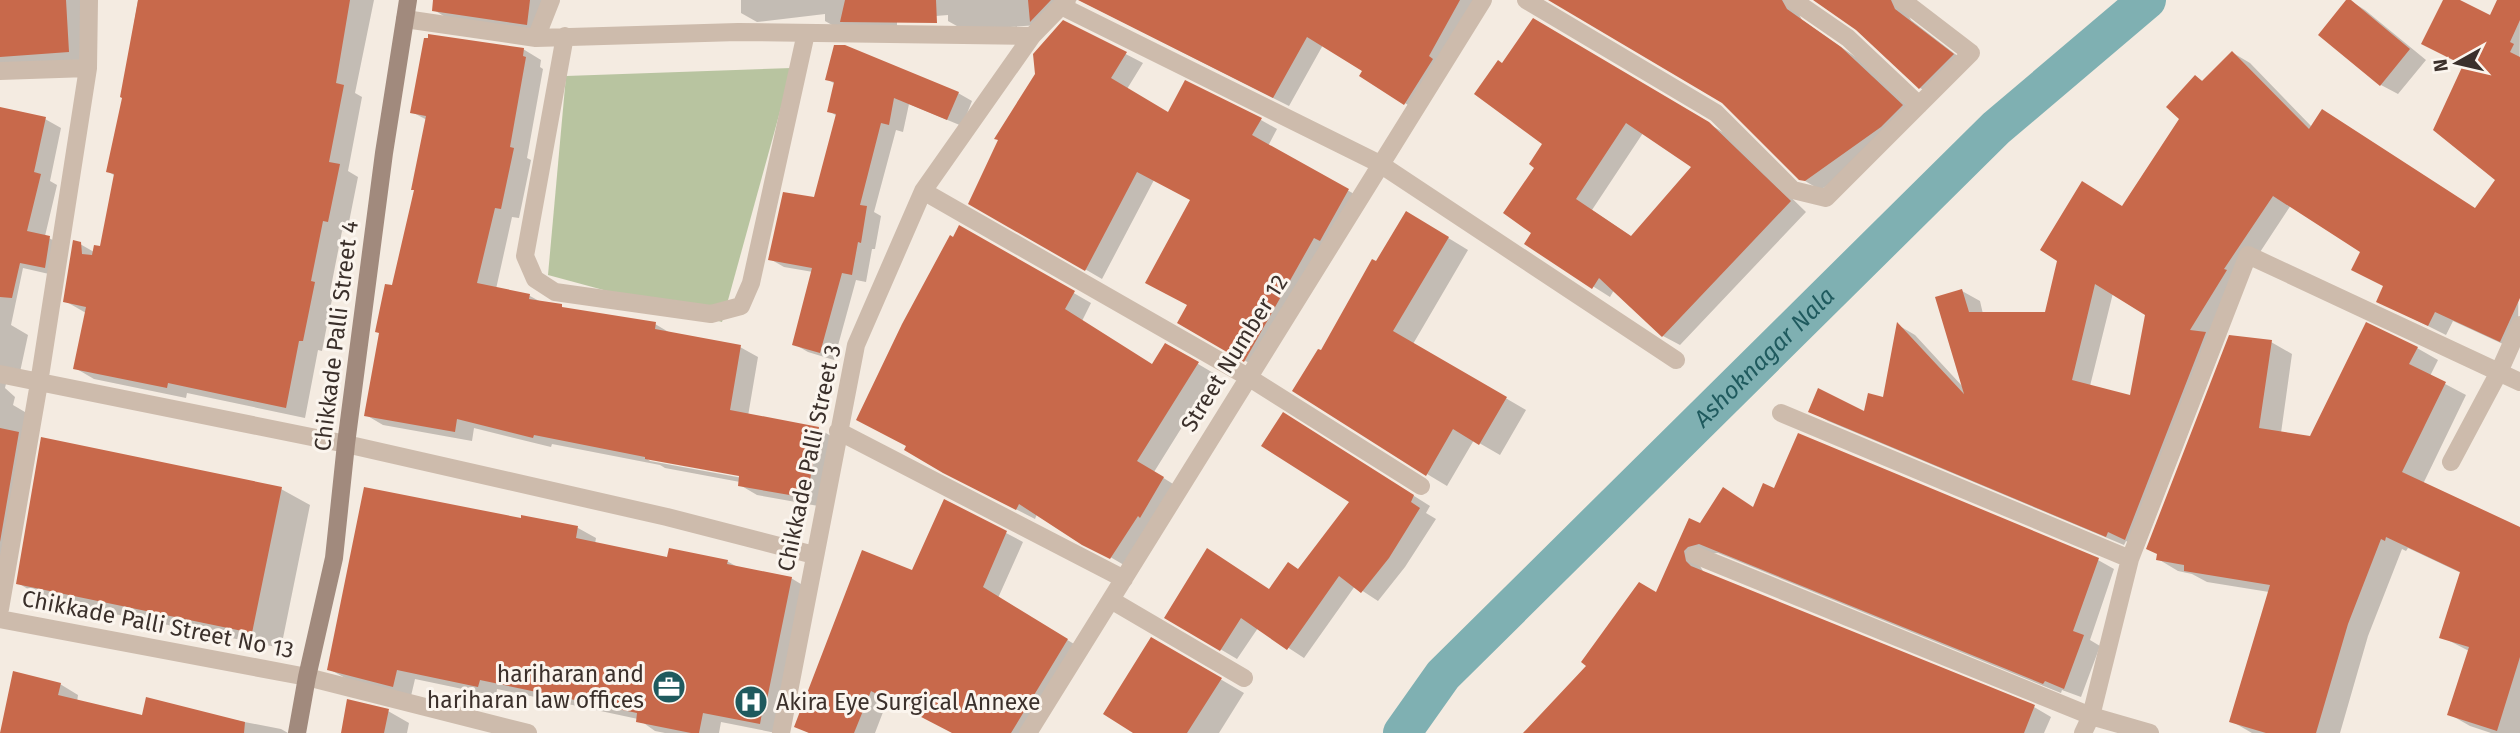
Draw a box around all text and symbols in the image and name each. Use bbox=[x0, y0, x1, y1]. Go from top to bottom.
north arrow bbox=[2422, 28, 2492, 98]
text: N bbox=[2428, 57, 2453, 73]
street label: Chikkade Palli Street 4 bbox=[308, 219, 364, 453]
street label: Street Number 12 bbox=[1174, 269, 1294, 437]
water label: Ashoknagar Nala bbox=[1687, 282, 1840, 433]
street label: Chikkade Palli Street 3 bbox=[771, 342, 847, 574]
street label: Chikkade Palli Street No 13 bbox=[20, 584, 296, 664]
place label: hariharan and hariharan law offices bbox=[427, 660, 644, 714]
office icon: hariharan and hariharan law offices bbox=[650, 668, 688, 706]
hospital icon: Akira Eye Surgical Annexe bbox=[732, 683, 770, 721]
place label: Akira Eye Surgical Annexe bbox=[776, 688, 1041, 716]

